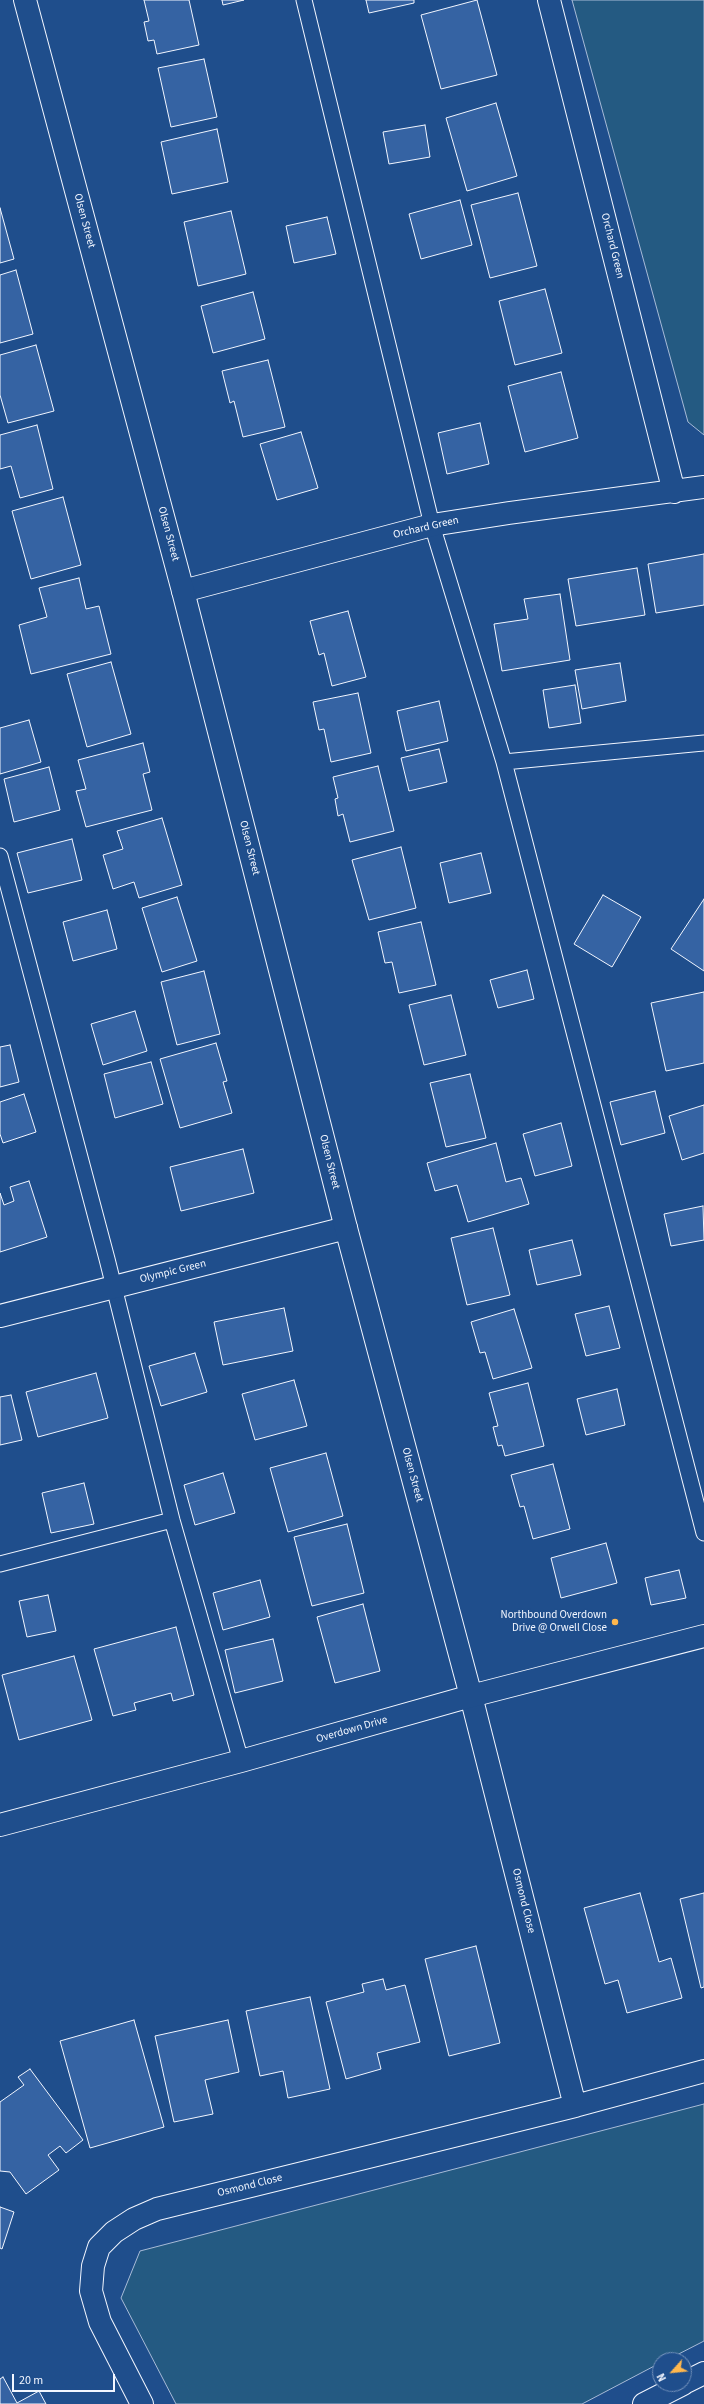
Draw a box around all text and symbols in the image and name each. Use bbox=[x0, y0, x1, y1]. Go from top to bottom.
street label: Olsen Street bbox=[70, 192, 98, 250]
street label: Orchard Green bbox=[597, 212, 627, 280]
street label: Olsen Street bbox=[154, 505, 182, 563]
street label: Orchard Green bbox=[392, 514, 460, 542]
street label: Olsen Street bbox=[236, 819, 262, 877]
street label: Olsen Street bbox=[316, 1133, 342, 1191]
street label: Olympic Green bbox=[139, 1257, 207, 1287]
street label: Olsen Street bbox=[398, 1446, 426, 1504]
place label: Northbound Overdown Drive @ Orwell Close bbox=[501, 1609, 607, 1635]
marker: Northbound Overdown Drive @ Orwell Close bbox=[610, 1617, 620, 1627]
street label: Overdown Drive bbox=[315, 1714, 389, 1746]
street label: Osmond Close bbox=[509, 1867, 537, 1935]
street label: Osmond Close bbox=[216, 2172, 284, 2200]
north arrow bbox=[652, 2352, 692, 2392]
scale bar bbox=[14, 2366, 117, 2392]
text: N bbox=[653, 2371, 670, 2384]
text: 20 m bbox=[19, 2372, 43, 2389]

